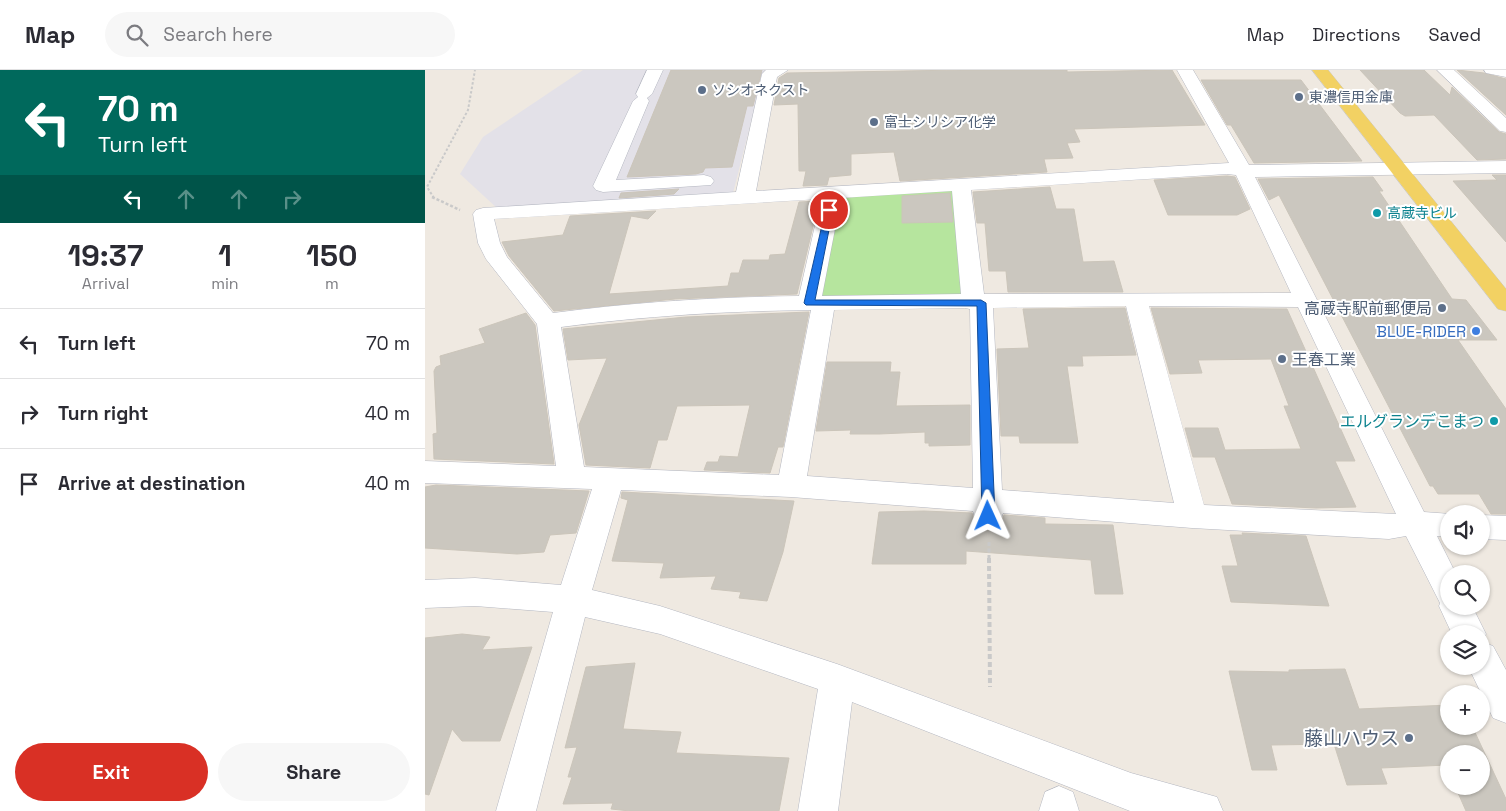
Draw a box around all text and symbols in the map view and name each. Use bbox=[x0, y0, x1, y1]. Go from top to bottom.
search box bbox=[105, 12, 455, 57]
text: Map bbox=[25, 19, 75, 50]
icon: search bbox=[123, 21, 151, 49]
text: Search here bbox=[163, 22, 273, 47]
text: Map bbox=[1247, 23, 1284, 46]
text: Directions bbox=[1312, 23, 1401, 46]
text: Saved bbox=[1429, 23, 1481, 46]
place label: ソシオネクスト bbox=[712, 81, 810, 99]
marker: ソシオネクスト bbox=[696, 84, 708, 96]
text: 70 m bbox=[98, 87, 179, 131]
place label: 東濃信用金庫 bbox=[1309, 88, 1393, 106]
icon: left bbox=[15, 90, 80, 155]
marker: 東濃信用金庫 bbox=[1293, 91, 1305, 103]
place label: 富士シリシア化学 bbox=[884, 113, 996, 131]
marker: 富士シリシア化学 bbox=[868, 116, 880, 128]
text: Turn left bbox=[98, 130, 188, 158]
icon: left bbox=[119, 185, 147, 213]
icon: ahead bbox=[172, 185, 200, 213]
icon: ahead bbox=[225, 185, 253, 213]
icon: right bbox=[278, 185, 306, 213]
pin bbox=[808, 189, 850, 231]
icon: arrive bbox=[815, 196, 843, 224]
place label: 高蔵寺ビル bbox=[1387, 204, 1457, 222]
marker: 高蔵寺ビル bbox=[1371, 207, 1383, 219]
text: 19:37 bbox=[68, 236, 144, 275]
text: 1 bbox=[218, 236, 232, 275]
text: 150 bbox=[306, 236, 357, 275]
text: Arrival bbox=[82, 273, 129, 294]
text: min bbox=[211, 273, 239, 294]
text: m bbox=[325, 273, 339, 294]
place label: 高蔵寺駅前郵便局 bbox=[1304, 298, 1432, 319]
marker: 高蔵寺駅前郵便局 bbox=[1436, 302, 1448, 314]
place label: BLUE-RIDER bbox=[1376, 321, 1466, 342]
marker: BLUE-RIDER bbox=[1470, 325, 1482, 337]
icon: left bbox=[15, 330, 43, 358]
text: Turn left bbox=[58, 331, 136, 356]
text: 70 m bbox=[366, 331, 410, 356]
place label: 王春工業 bbox=[1292, 349, 1356, 370]
marker: 王春工業 bbox=[1276, 353, 1288, 365]
icon: right bbox=[15, 400, 43, 428]
text: Turn right bbox=[58, 401, 148, 426]
text: 40 m bbox=[365, 401, 410, 426]
place label: エルグランデこまつ bbox=[1340, 411, 1484, 432]
marker: エルグランデこまつ bbox=[1488, 415, 1500, 427]
icon: arrive bbox=[15, 470, 43, 498]
text: Arrive at destination bbox=[58, 471, 246, 496]
text: 40 m bbox=[365, 471, 410, 496]
position arrow bbox=[961, 489, 1013, 541]
map controls bbox=[1440, 505, 1490, 795]
button: sound bbox=[1440, 505, 1490, 555]
button: search bbox=[1440, 565, 1490, 615]
button: layers bbox=[1440, 625, 1490, 675]
button: + bbox=[1440, 685, 1490, 735]
place label: 藤山ハウス bbox=[1304, 726, 1399, 751]
marker: 藤山ハウス bbox=[1403, 732, 1415, 744]
button: Exit bbox=[15, 743, 208, 801]
button: Share bbox=[218, 743, 410, 801]
button: − bbox=[1440, 745, 1490, 795]

